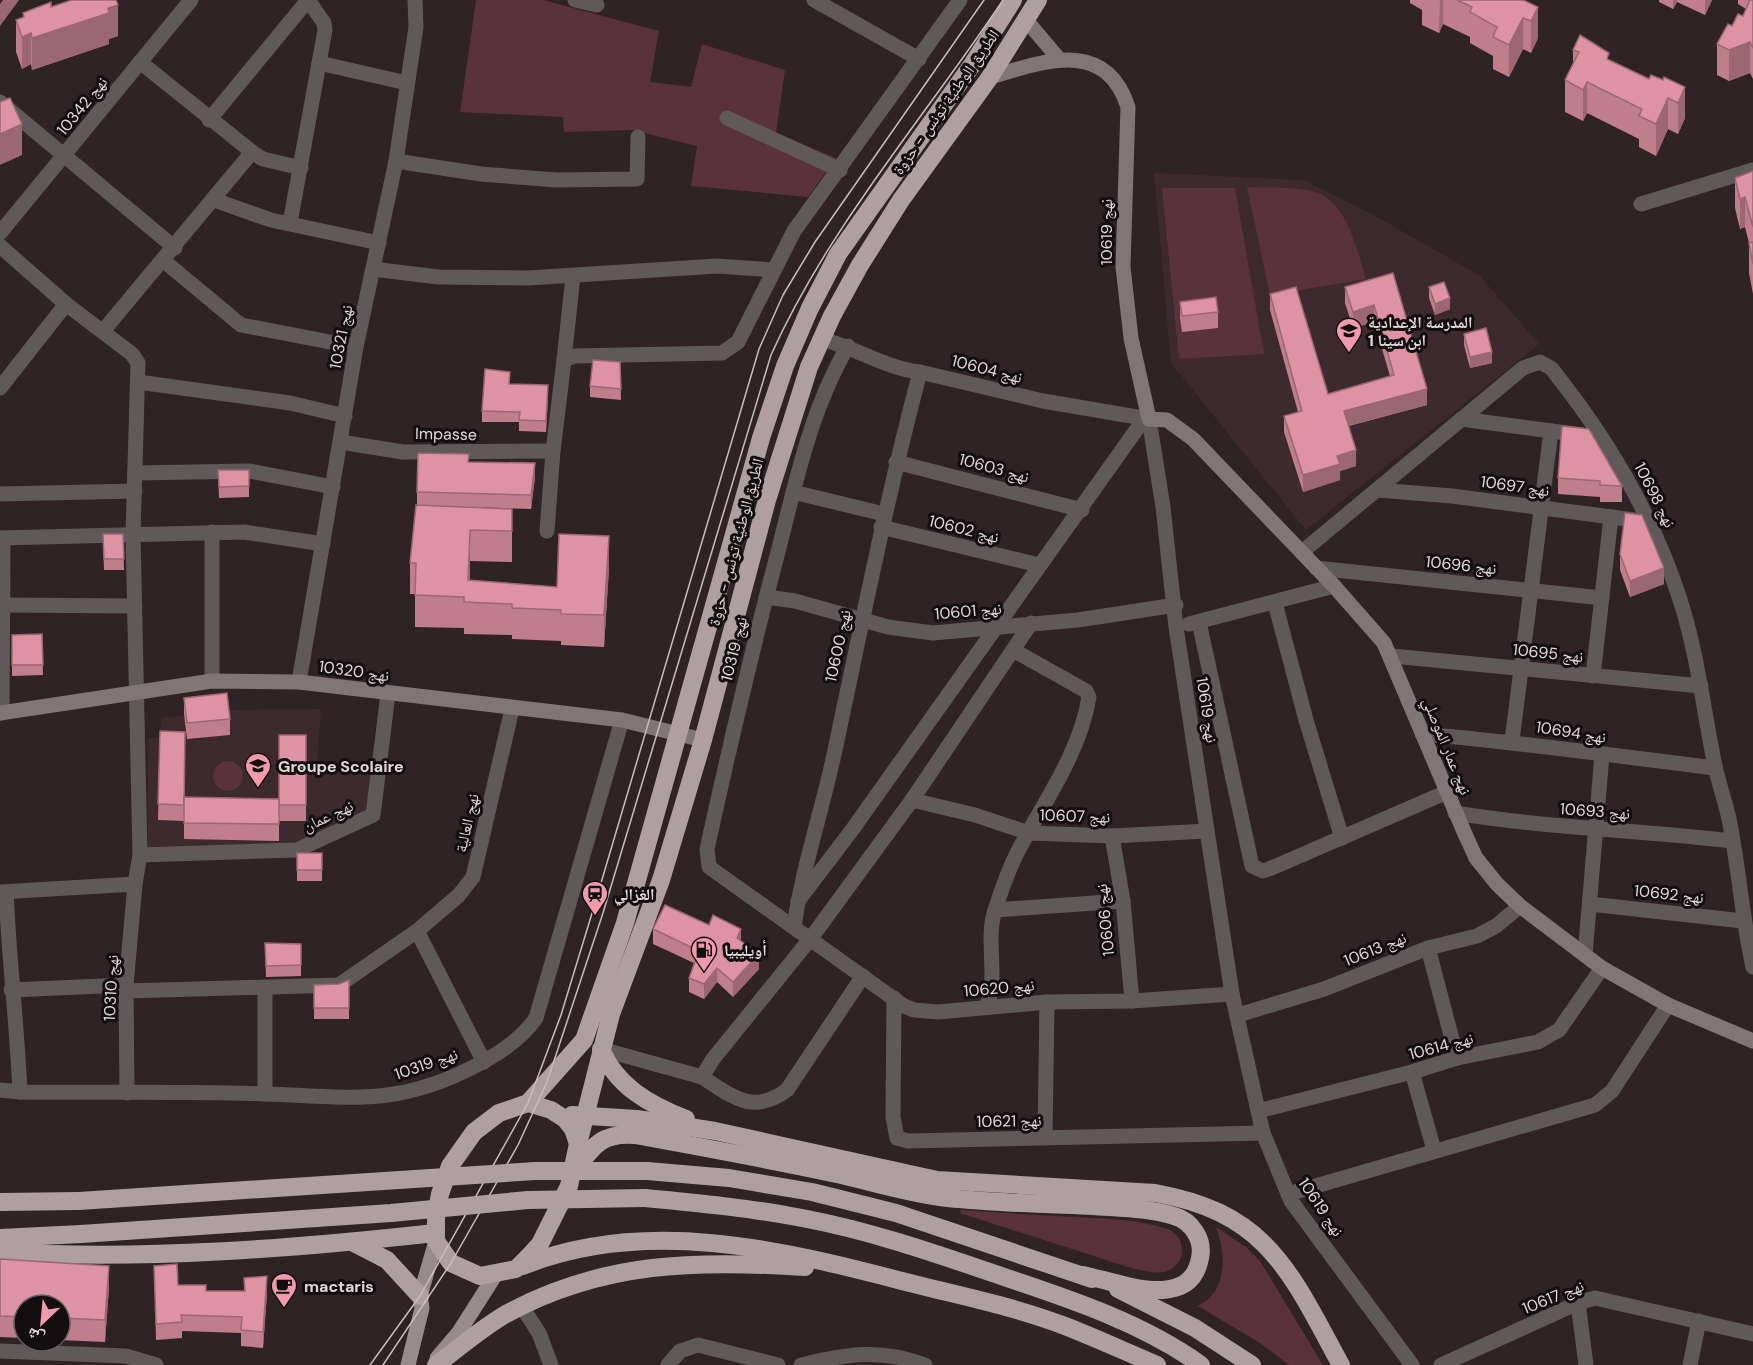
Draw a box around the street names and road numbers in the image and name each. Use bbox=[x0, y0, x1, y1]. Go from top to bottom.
street label: الطريق الوطنية تونس - حزوة bbox=[888, 25, 1004, 179]
street label: نهج 10342 bbox=[52, 72, 112, 140]
street label: نهج 10619 bbox=[1096, 199, 1117, 265]
street label: نهج 10321 bbox=[324, 303, 358, 371]
street label: نهج 10604 bbox=[949, 350, 1025, 388]
street label: Impasse bbox=[415, 423, 477, 445]
street label: نهج 10603 bbox=[957, 449, 1031, 487]
street label: الطريق الوطنية تونس - حزوة bbox=[704, 456, 768, 628]
street label: نهج 10698 bbox=[1630, 459, 1680, 531]
street label: نهج 10697 bbox=[1479, 471, 1551, 501]
street label: نهج 10602 bbox=[927, 510, 1001, 548]
street label: نهج 10696 bbox=[1425, 551, 1497, 579]
street label: نهج 10601 bbox=[934, 598, 1002, 624]
street label: نهج 10600 bbox=[820, 608, 856, 684]
street label: نهج 10319 bbox=[716, 615, 752, 683]
street label: نهج 10695 bbox=[1512, 639, 1584, 667]
street label: نهج 10320 bbox=[317, 656, 391, 686]
street label: نهج 10619 bbox=[1191, 676, 1223, 744]
street label: نهج عمار الموصلي bbox=[1416, 694, 1476, 799]
street label: نهج 10694 bbox=[1534, 716, 1608, 748]
street label: نهج العالية bbox=[450, 792, 484, 854]
street label: نهج عمان bbox=[299, 795, 357, 837]
street label: نهج 10693 bbox=[1559, 798, 1631, 824]
street label: نهج 10607 bbox=[1039, 804, 1111, 828]
street label: نهج 10692 bbox=[1633, 880, 1705, 908]
street label: نهج 10606 bbox=[1091, 883, 1119, 957]
street label: نهج 10613 bbox=[1341, 927, 1409, 971]
street label: نهج 10310 bbox=[99, 954, 123, 1022]
street label: نهج 10620 bbox=[963, 974, 1035, 1002]
street label: نهج 10614 bbox=[1406, 1027, 1476, 1065]
street label: نهج 10319 bbox=[392, 1043, 460, 1085]
street label: نهج 10621 bbox=[976, 1110, 1042, 1132]
street label: نهج 10619 bbox=[1294, 1174, 1348, 1240]
street label: نهج 10617 bbox=[1519, 1275, 1587, 1319]

